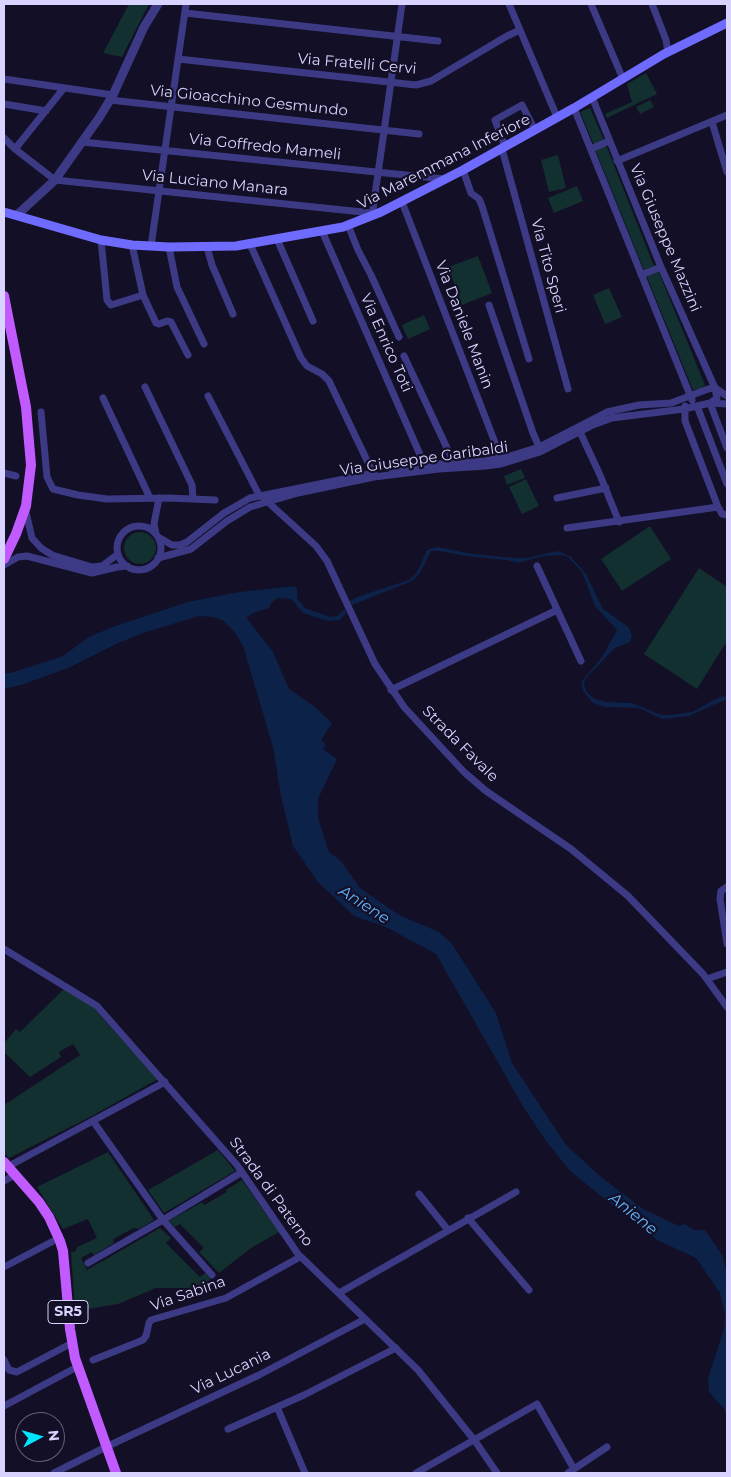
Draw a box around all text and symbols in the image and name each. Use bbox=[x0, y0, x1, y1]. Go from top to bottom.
street label: Via Fratelli Cervi bbox=[297, 50, 417, 78]
street label: Via Gioacchino Gesmundo bbox=[149, 82, 349, 120]
street label: Via Maremmana Inferiore bbox=[355, 110, 533, 214]
street label: Via Goffredo Mameli bbox=[188, 130, 342, 164]
street label: Via Giuseppe Mazzini bbox=[626, 161, 704, 315]
street label: Via Luciano Manara bbox=[141, 166, 289, 200]
street label: Via Tito Speri bbox=[527, 217, 569, 315]
street label: Via Daniele Manin bbox=[431, 258, 497, 392]
street label: Via Enrico Toti bbox=[356, 291, 416, 395]
street label: Via Giuseppe Garibaldi bbox=[339, 438, 509, 480]
street label: Strada Favale bbox=[418, 702, 502, 786]
water label: Aniene bbox=[335, 881, 393, 929]
street label: Strada di Paterno bbox=[225, 1134, 317, 1250]
water label: Aniene bbox=[605, 1189, 661, 1239]
street label: Via Sabina bbox=[148, 1273, 228, 1315]
road number: SR5 bbox=[48, 1300, 88, 1324]
street label: Via Lucania bbox=[188, 1345, 274, 1399]
north arrow bbox=[15, 1412, 65, 1462]
text: N bbox=[44, 1429, 63, 1442]

